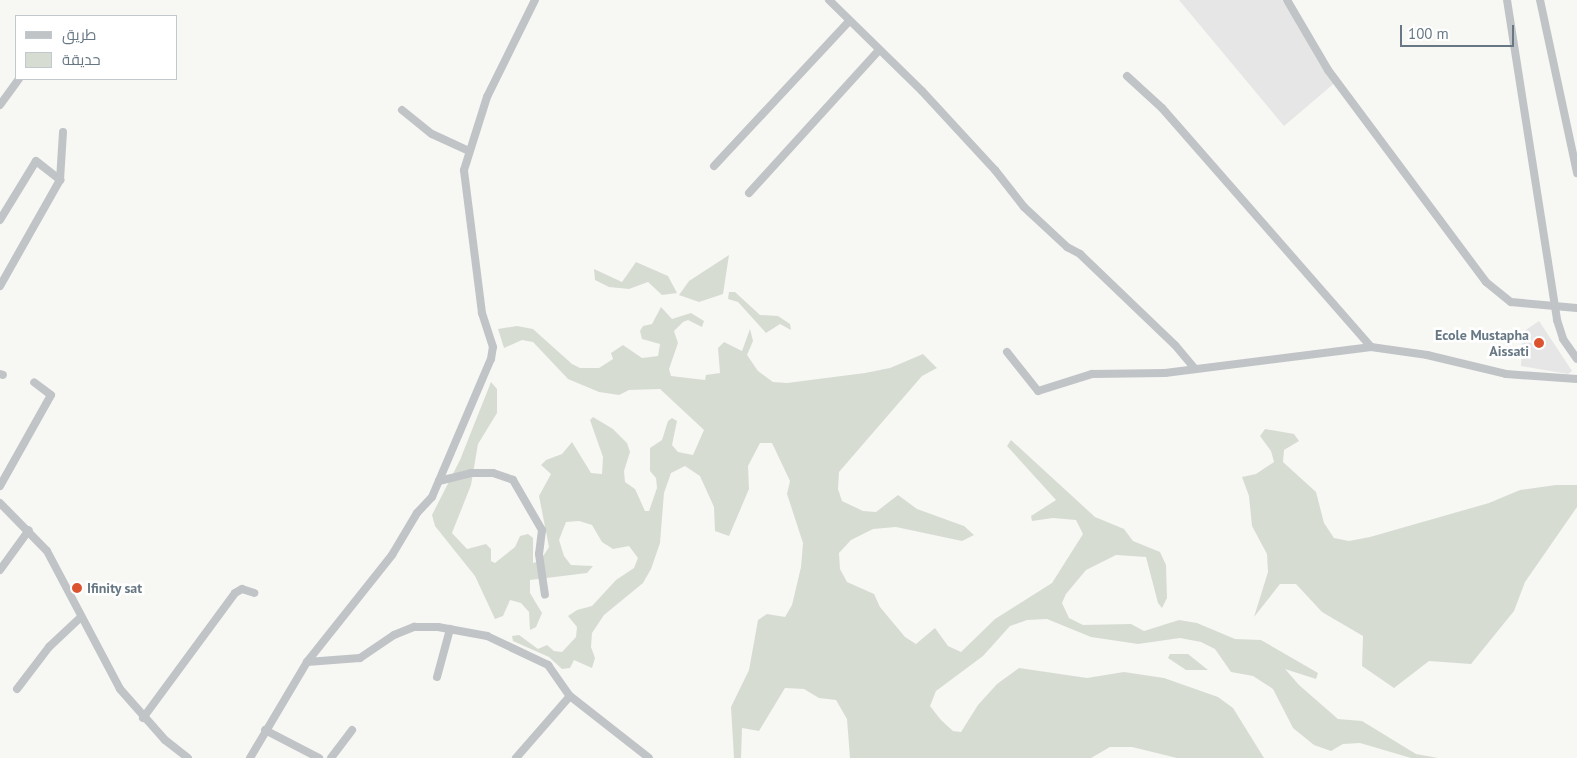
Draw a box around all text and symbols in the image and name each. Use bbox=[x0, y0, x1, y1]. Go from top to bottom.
legend bbox=[15, 15, 178, 80]
scale bar bbox=[1402, 15, 1516, 47]
text: 100 m bbox=[1408, 24, 1449, 43]
text: طريق bbox=[62, 25, 96, 44]
text: حديقة bbox=[62, 50, 101, 69]
place label: Ecole Mustapha Aissati bbox=[1435, 327, 1529, 360]
marker: Ecole Mustapha Aissati bbox=[1533, 337, 1545, 349]
place label: Ifinity sat bbox=[87, 580, 143, 596]
marker: Ifinity sat bbox=[71, 582, 83, 594]

